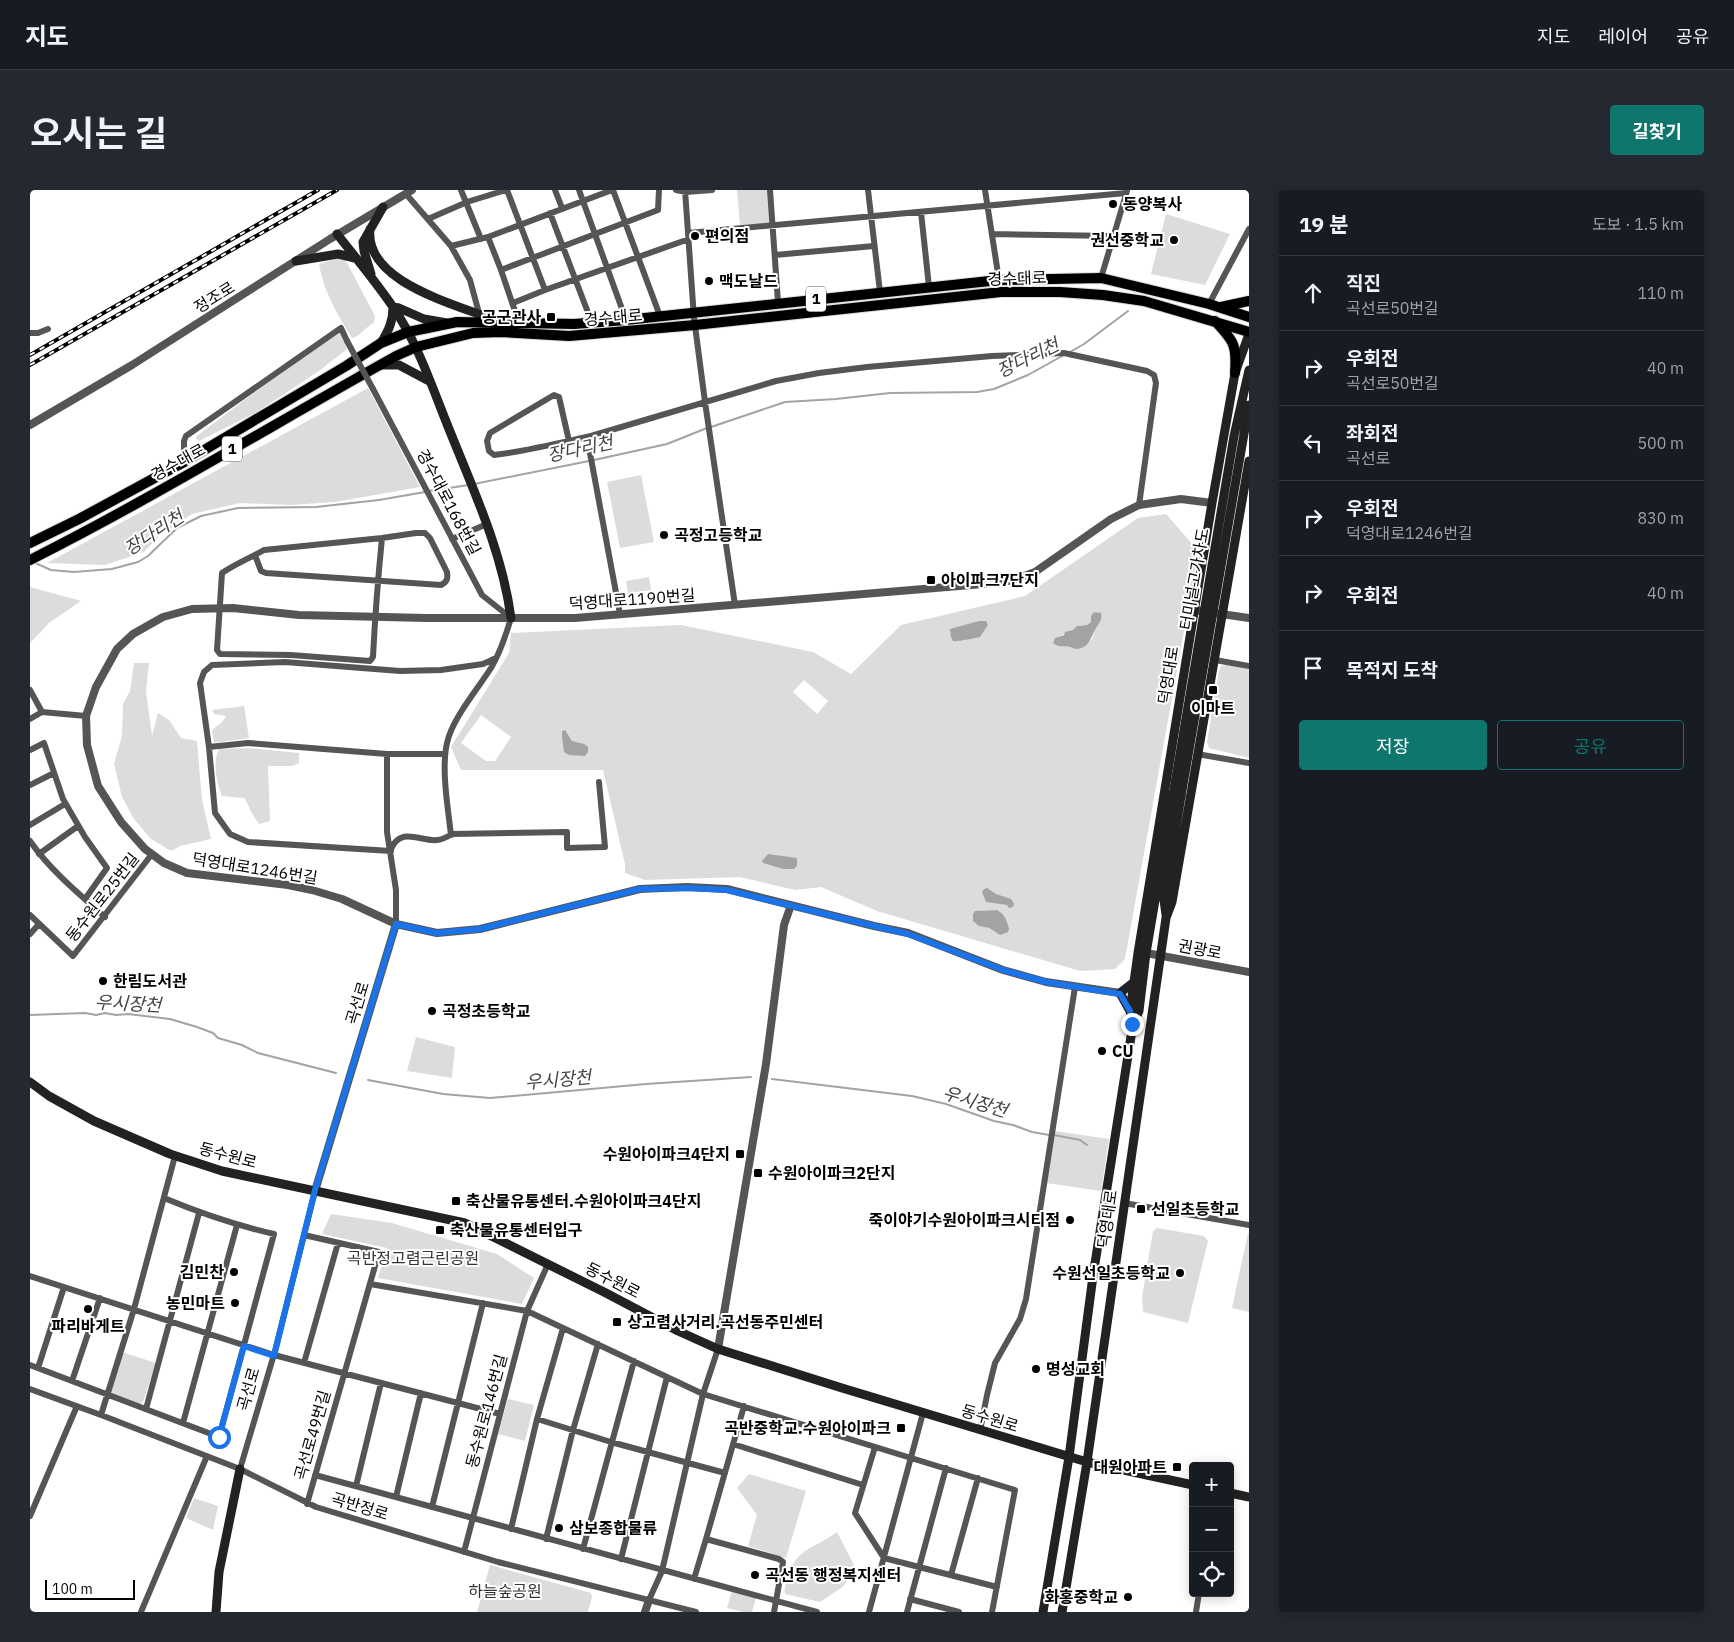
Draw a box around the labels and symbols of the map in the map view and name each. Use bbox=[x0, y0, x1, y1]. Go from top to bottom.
place label: 동양복사 bbox=[1123, 194, 1182, 214]
marker: 동양복사 bbox=[1107, 198, 1119, 210]
place label: 편의점 bbox=[705, 226, 749, 246]
marker: 편의점 bbox=[689, 230, 701, 242]
place label: 권선중학교 bbox=[1090, 230, 1164, 250]
marker: 권선중학교 bbox=[1168, 234, 1180, 246]
street label: 경수대로 bbox=[987, 267, 1047, 289]
place label: 맥도날드 bbox=[719, 271, 778, 291]
marker: 맥도날드 bbox=[703, 275, 715, 287]
street label: 정조로 bbox=[190, 277, 238, 317]
road number: 1 bbox=[806, 286, 826, 312]
street label: 경수대로 bbox=[583, 304, 643, 330]
place label: 공군관사 bbox=[482, 307, 541, 327]
marker: 공군관사 bbox=[545, 311, 557, 323]
water label: 장다리천 bbox=[993, 332, 1065, 382]
water label: 장다리천 bbox=[545, 430, 617, 467]
road number: 1 bbox=[222, 436, 242, 462]
street label: 경수대로 bbox=[147, 439, 209, 485]
street label: 경수대로168번길 bbox=[413, 446, 485, 558]
water label: 장다리천 bbox=[120, 504, 190, 560]
place label: 곡정고등학교 bbox=[674, 525, 763, 545]
street label: 터미널고가차도 bbox=[1175, 526, 1213, 631]
marker: 곡정고등학교 bbox=[658, 529, 670, 541]
place label: 아이파크7단지 bbox=[941, 570, 1039, 590]
marker: 아이파크7단지 bbox=[925, 574, 937, 586]
street label: 덕영대로1190번길 bbox=[568, 585, 696, 613]
street label: 덕영대로 bbox=[1154, 644, 1183, 706]
marker: 이마트 bbox=[1207, 684, 1219, 696]
place label: 이마트 bbox=[1191, 698, 1235, 718]
street label: 동수원로25번길 bbox=[61, 848, 143, 946]
street label: 덕영대로1246번길 bbox=[191, 848, 319, 888]
street label: 권광로 bbox=[1176, 935, 1224, 963]
place label: 한림도서관 bbox=[113, 971, 187, 991]
marker: 한림도서관 bbox=[97, 975, 109, 987]
street label: 곡선로 bbox=[341, 979, 373, 1027]
water label: 우시장천 bbox=[94, 990, 164, 1017]
place label: 곡정초등학교 bbox=[442, 1001, 531, 1021]
marker: 곡정초등학교 bbox=[426, 1005, 438, 1017]
route end bbox=[1121, 1013, 1144, 1036]
place label: CU bbox=[1112, 1041, 1134, 1061]
marker: CU bbox=[1096, 1045, 1108, 1057]
water label: 우시장천 bbox=[524, 1065, 594, 1094]
water label: 우시장천 bbox=[940, 1081, 1013, 1123]
street label: 동수원로 bbox=[197, 1138, 259, 1172]
place label: 수원아이파크4단지 bbox=[603, 1144, 730, 1164]
marker: 수원아이파크4단지 bbox=[734, 1148, 746, 1160]
place label: 수원아이파크2단지 bbox=[768, 1163, 895, 1183]
marker: 수원아이파크2단지 bbox=[752, 1167, 764, 1179]
street label: 덕영대로 bbox=[1093, 1188, 1121, 1250]
place label: 축산물유통센터.수원아이파크4단지 bbox=[466, 1191, 701, 1211]
marker: 축산물유통센터.수원아이파크4단지 bbox=[450, 1195, 462, 1207]
place label: 선일초등학교 bbox=[1151, 1199, 1240, 1219]
marker: 선일초등학교 bbox=[1135, 1203, 1147, 1215]
place label: 죽이야기수원아이파크시티점 bbox=[869, 1210, 1060, 1230]
marker: 죽이야기수원아이파크시티점 bbox=[1064, 1214, 1076, 1226]
place label: 축산물유통센터입구 bbox=[450, 1220, 582, 1240]
marker: 축산물유통센터입구 bbox=[434, 1224, 446, 1236]
park label: 곡반정고렴근린공원 bbox=[347, 1248, 479, 1268]
street label: 동수원로 bbox=[582, 1258, 644, 1302]
place label: 김민찬 bbox=[180, 1262, 224, 1282]
place label: 수원선일초등학교 bbox=[1052, 1263, 1170, 1283]
marker: 김민찬 bbox=[228, 1266, 240, 1278]
marker: 수원선일초등학교 bbox=[1174, 1267, 1186, 1279]
place label: 농민마트 bbox=[166, 1293, 225, 1313]
marker: 농민마트 bbox=[229, 1297, 241, 1309]
marker: 파리바게트 bbox=[82, 1303, 94, 1315]
place label: 상고렴사거리.곡선동주민센터 bbox=[627, 1312, 823, 1332]
place label: 파리바게트 bbox=[51, 1316, 125, 1336]
marker: 상고렴사거리.곡선동주민센터 bbox=[611, 1316, 623, 1328]
street label: 동수원로146번길 bbox=[461, 1352, 511, 1470]
place label: 명성교회 bbox=[1046, 1359, 1105, 1379]
marker: 명성교회 bbox=[1030, 1363, 1042, 1375]
street label: 곡선로 bbox=[232, 1365, 264, 1413]
street label: 곡선로49번길 bbox=[290, 1388, 334, 1482]
street label: 동수원로 bbox=[959, 1400, 1021, 1436]
place label: 곡반중학교.수원아이파크 bbox=[724, 1418, 891, 1438]
marker: 곡반중학교.수원아이파크 bbox=[895, 1422, 907, 1434]
route start bbox=[208, 1426, 231, 1449]
place label: 대원아파트 bbox=[1093, 1457, 1167, 1477]
marker: 대원아파트 bbox=[1171, 1461, 1183, 1473]
street label: 곡반정로 bbox=[329, 1488, 391, 1524]
place label: 삼보종합물류 bbox=[569, 1518, 657, 1538]
marker: 삼보종합물류 bbox=[553, 1522, 565, 1534]
place label: 곡선동 행정복지센터 bbox=[765, 1565, 901, 1585]
marker: 곡선동 행정복지센터 bbox=[749, 1569, 761, 1581]
scale bar bbox=[45, 1577, 135, 1600]
park label: 하늘숲공원 bbox=[468, 1581, 542, 1601]
place label: 화홍중학교 bbox=[1044, 1587, 1118, 1607]
marker: 화홍중학교 bbox=[1122, 1591, 1134, 1603]

